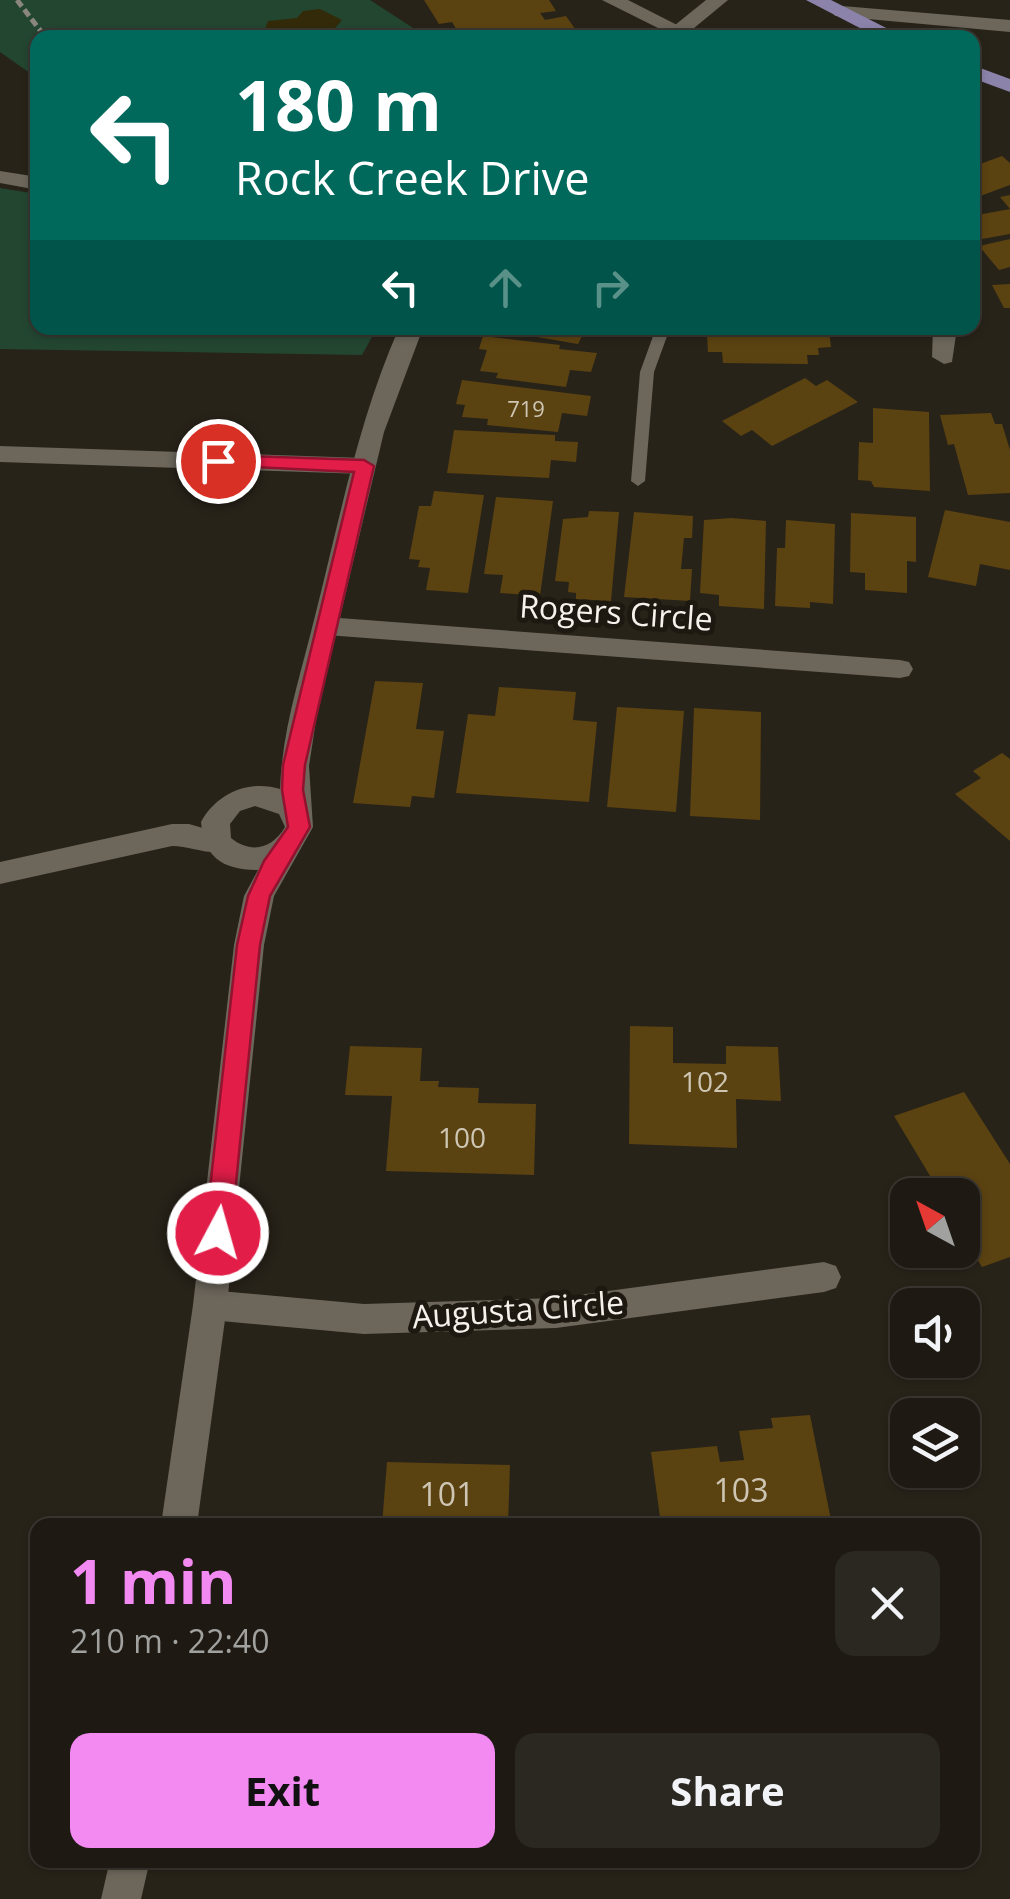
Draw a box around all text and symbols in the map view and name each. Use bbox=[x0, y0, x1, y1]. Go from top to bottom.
text: 180 m bbox=[235, 56, 442, 152]
icon: left bbox=[70, 70, 200, 200]
text: Rock Creek Drive bbox=[235, 147, 590, 208]
icon: left bbox=[373, 260, 428, 315]
icon: ahead bbox=[478, 260, 533, 315]
icon: right bbox=[583, 260, 638, 315]
house number: 719 bbox=[507, 393, 545, 423]
pin bbox=[176, 419, 261, 504]
icon: arrive bbox=[191, 434, 246, 489]
street label: Rogers Circle bbox=[518, 583, 714, 640]
house number: 102 bbox=[681, 1062, 729, 1100]
house number: 100 bbox=[438, 1118, 486, 1156]
north arrow bbox=[890, 1178, 980, 1268]
map controls bbox=[890, 1178, 980, 1488]
position arrow bbox=[166, 1181, 270, 1285]
street label: Augusta Circle bbox=[411, 1280, 625, 1337]
button: sound bbox=[890, 1288, 980, 1378]
button: layers bbox=[890, 1398, 980, 1488]
house number: 103 bbox=[714, 1468, 768, 1511]
house number: 101 bbox=[420, 1472, 474, 1515]
text: 1 min bbox=[70, 1540, 237, 1622]
button: close bbox=[835, 1551, 940, 1656]
text: 210 m · 22:40 bbox=[70, 1619, 269, 1662]
button: Exit bbox=[70, 1733, 495, 1848]
button: Share bbox=[515, 1733, 940, 1848]

